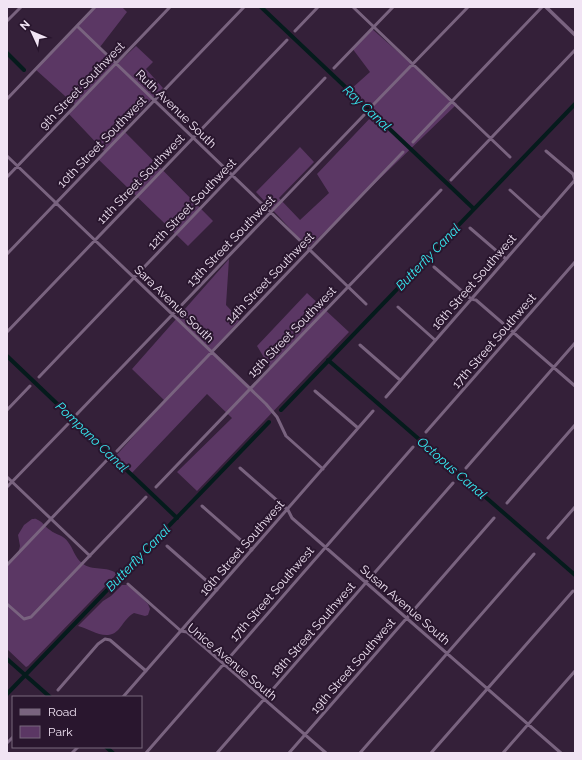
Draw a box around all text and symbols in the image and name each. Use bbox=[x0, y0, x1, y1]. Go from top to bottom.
north arrow bbox=[12, 12, 52, 52]
text: N bbox=[18, 18, 33, 33]
street label: 9th Street Southwest bbox=[37, 39, 127, 133]
street label: Ruth Avenue South bbox=[133, 67, 219, 151]
water label: Ray Canal bbox=[340, 82, 394, 134]
street label: 10th Street Southwest bbox=[55, 93, 149, 191]
street label: 11th Street Southwest bbox=[94, 131, 188, 227]
street label: 12th Street Southwest bbox=[145, 156, 239, 252]
street label: 13th Street Southwest bbox=[184, 193, 278, 289]
water label: Butterfly Canal bbox=[393, 220, 464, 293]
street label: 14th Street Southwest bbox=[223, 230, 317, 326]
street label: 16th Street Southwest bbox=[429, 232, 519, 332]
street label: Sara Avenue South bbox=[131, 263, 217, 345]
street label: 15th Street Southwest bbox=[245, 284, 339, 380]
street label: 17th Street Southwest bbox=[449, 291, 539, 391]
water label: Pompano Canal bbox=[53, 399, 132, 476]
water label: Octopus Canal bbox=[414, 434, 490, 503]
street label: 16th Street Southwest bbox=[197, 498, 287, 598]
water label: Butterfly Canal bbox=[103, 521, 174, 594]
street label: 17th Street Southwest bbox=[227, 544, 317, 644]
street label: Susan Avenue South bbox=[357, 562, 453, 648]
street label: 18th Street Southwest bbox=[268, 580, 358, 680]
street label: 19th Street Southwest bbox=[308, 616, 398, 716]
street label: Unice Avenue South bbox=[184, 620, 280, 704]
legend bbox=[12, 696, 142, 748]
text: Road bbox=[48, 705, 77, 719]
text: Park bbox=[48, 725, 73, 739]

